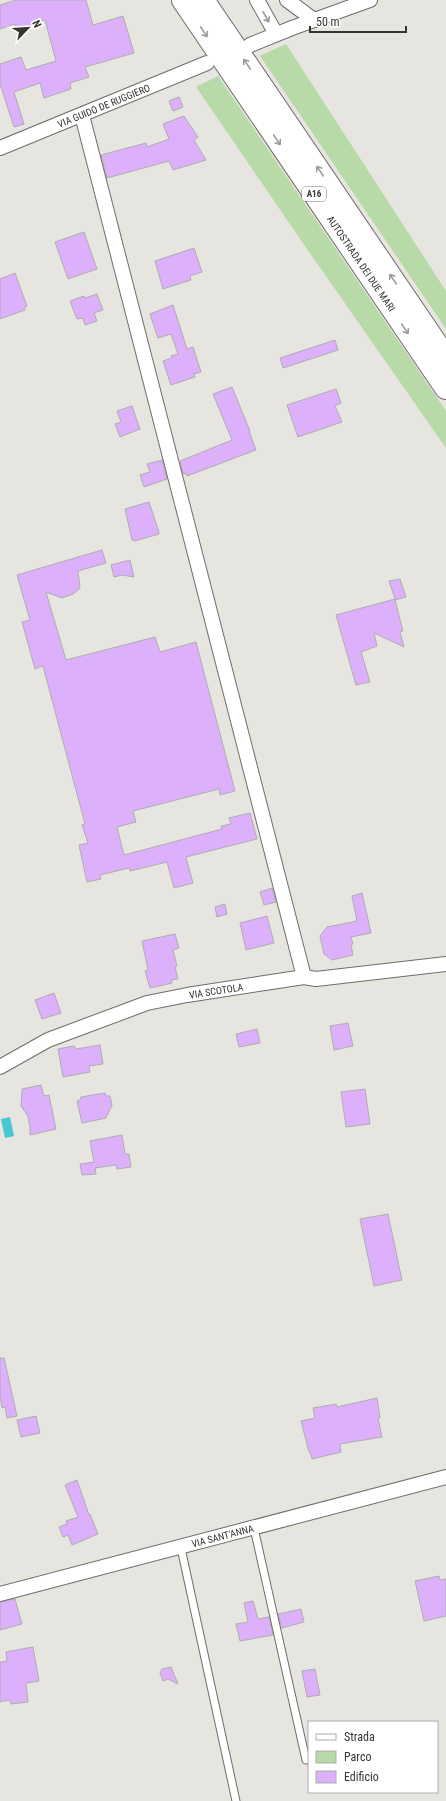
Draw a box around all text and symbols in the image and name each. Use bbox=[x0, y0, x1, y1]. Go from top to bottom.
north arrow bbox=[8, 8, 48, 48]
scale bar bbox=[310, 8, 406, 34]
one-way arrow bbox=[263, 11, 271, 23]
text: 50 m bbox=[316, 15, 340, 29]
text: N bbox=[29, 18, 44, 30]
one-way arrow bbox=[201, 26, 209, 38]
one-way arrow bbox=[243, 59, 251, 70]
street label: VIA GUIDO DE RUGGIERO bbox=[56, 82, 151, 129]
one-way arrow bbox=[273, 134, 281, 145]
one-way arrow bbox=[316, 166, 324, 177]
road number: A16 bbox=[302, 187, 326, 201]
street label: AUTOSTRADA DEI DUE MARI bbox=[325, 213, 398, 313]
one-way arrow bbox=[389, 274, 397, 285]
one-way arrow bbox=[401, 323, 409, 334]
street label: VIA SCOTOLA bbox=[188, 981, 244, 1000]
street label: VIA SANT'ANNA bbox=[190, 1522, 255, 1549]
legend bbox=[308, 1721, 438, 1793]
text: Strada bbox=[344, 1730, 375, 1744]
text: Parco bbox=[344, 1750, 371, 1764]
text: Edificio bbox=[344, 1770, 379, 1784]

